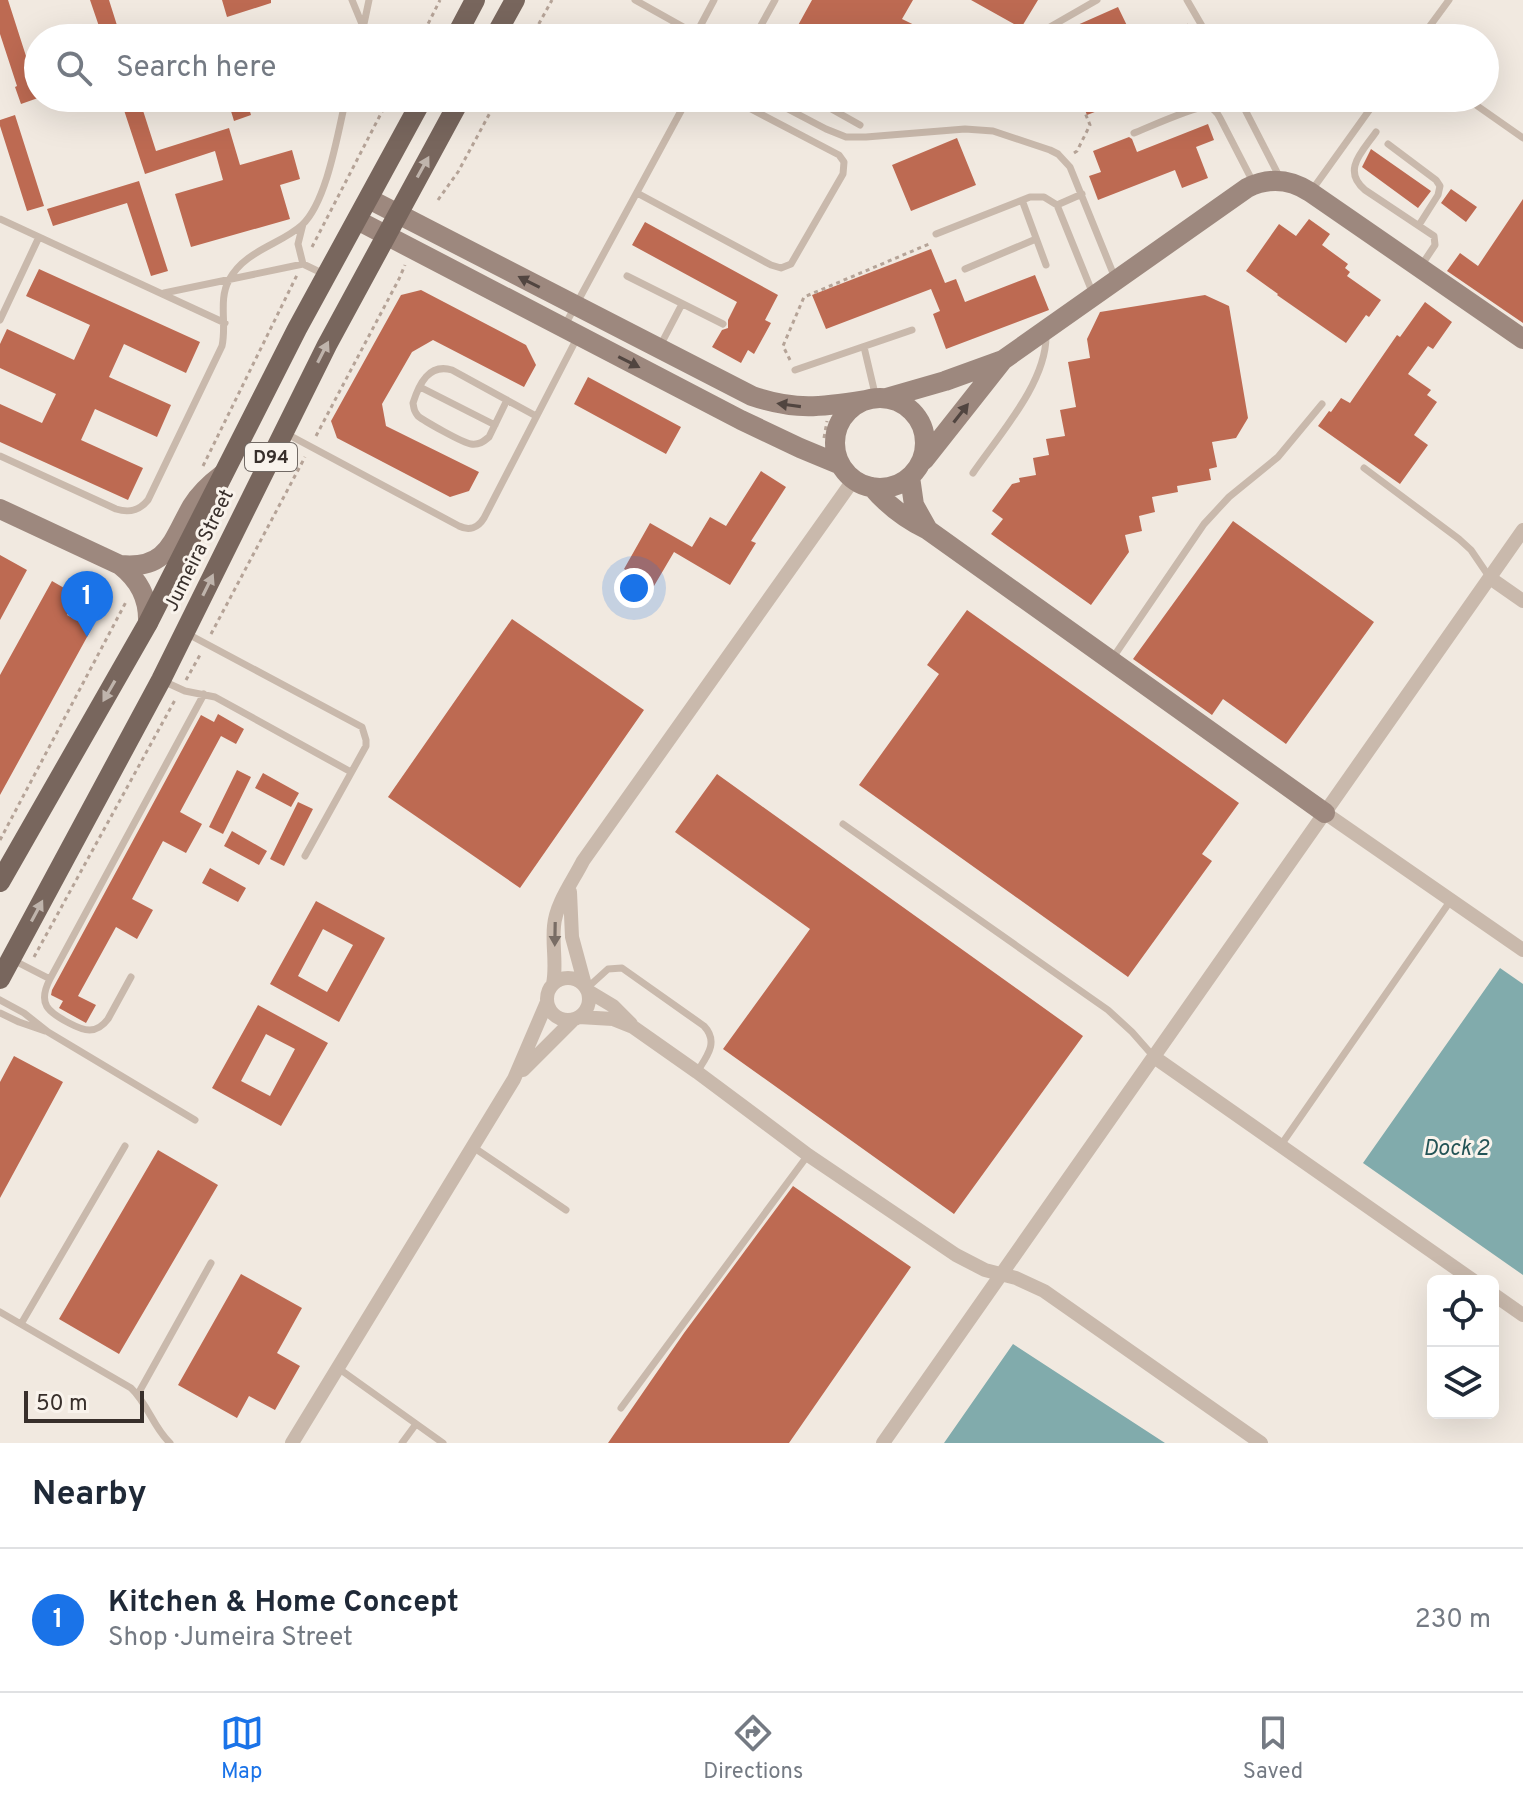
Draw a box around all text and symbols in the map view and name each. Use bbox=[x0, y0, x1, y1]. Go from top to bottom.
search box bbox=[24, 24, 1499, 112]
icon: search bbox=[52, 46, 96, 90]
text: Search here bbox=[116, 50, 276, 87]
one-way arrow bbox=[416, 156, 430, 178]
one-way arrow bbox=[518, 276, 541, 289]
one-way arrow bbox=[316, 341, 330, 364]
one-way arrow bbox=[618, 355, 641, 369]
one-way arrow bbox=[776, 398, 801, 411]
one-way arrow bbox=[952, 403, 969, 423]
road number: D94 bbox=[245, 443, 297, 471]
street label: Jumeira Street bbox=[159, 485, 241, 616]
your location bbox=[614, 568, 654, 608]
pin: 1 bbox=[61, 571, 113, 637]
one-way arrow bbox=[201, 574, 214, 597]
one-way arrow bbox=[102, 680, 116, 702]
one-way arrow bbox=[30, 900, 44, 922]
one-way arrow bbox=[549, 922, 561, 947]
water label: Dock 2 bbox=[1423, 1136, 1490, 1163]
map controls bbox=[1427, 1275, 1499, 1419]
button: locate bbox=[1427, 1275, 1499, 1347]
button: layers bbox=[1427, 1347, 1499, 1419]
scale bar bbox=[24, 1387, 144, 1423]
text: 50 m bbox=[36, 1391, 88, 1418]
text: Nearby bbox=[32, 1474, 147, 1517]
text: Kitchen & Home Concept bbox=[108, 1585, 459, 1622]
text: 1 bbox=[53, 1604, 63, 1637]
text: 230 m bbox=[1415, 1604, 1491, 1637]
text: Shop · Jumeira Street bbox=[108, 1622, 353, 1655]
tab: Map bbox=[220, 1711, 264, 1786]
tab: Directions bbox=[703, 1711, 803, 1786]
tab: Saved bbox=[1243, 1711, 1303, 1786]

